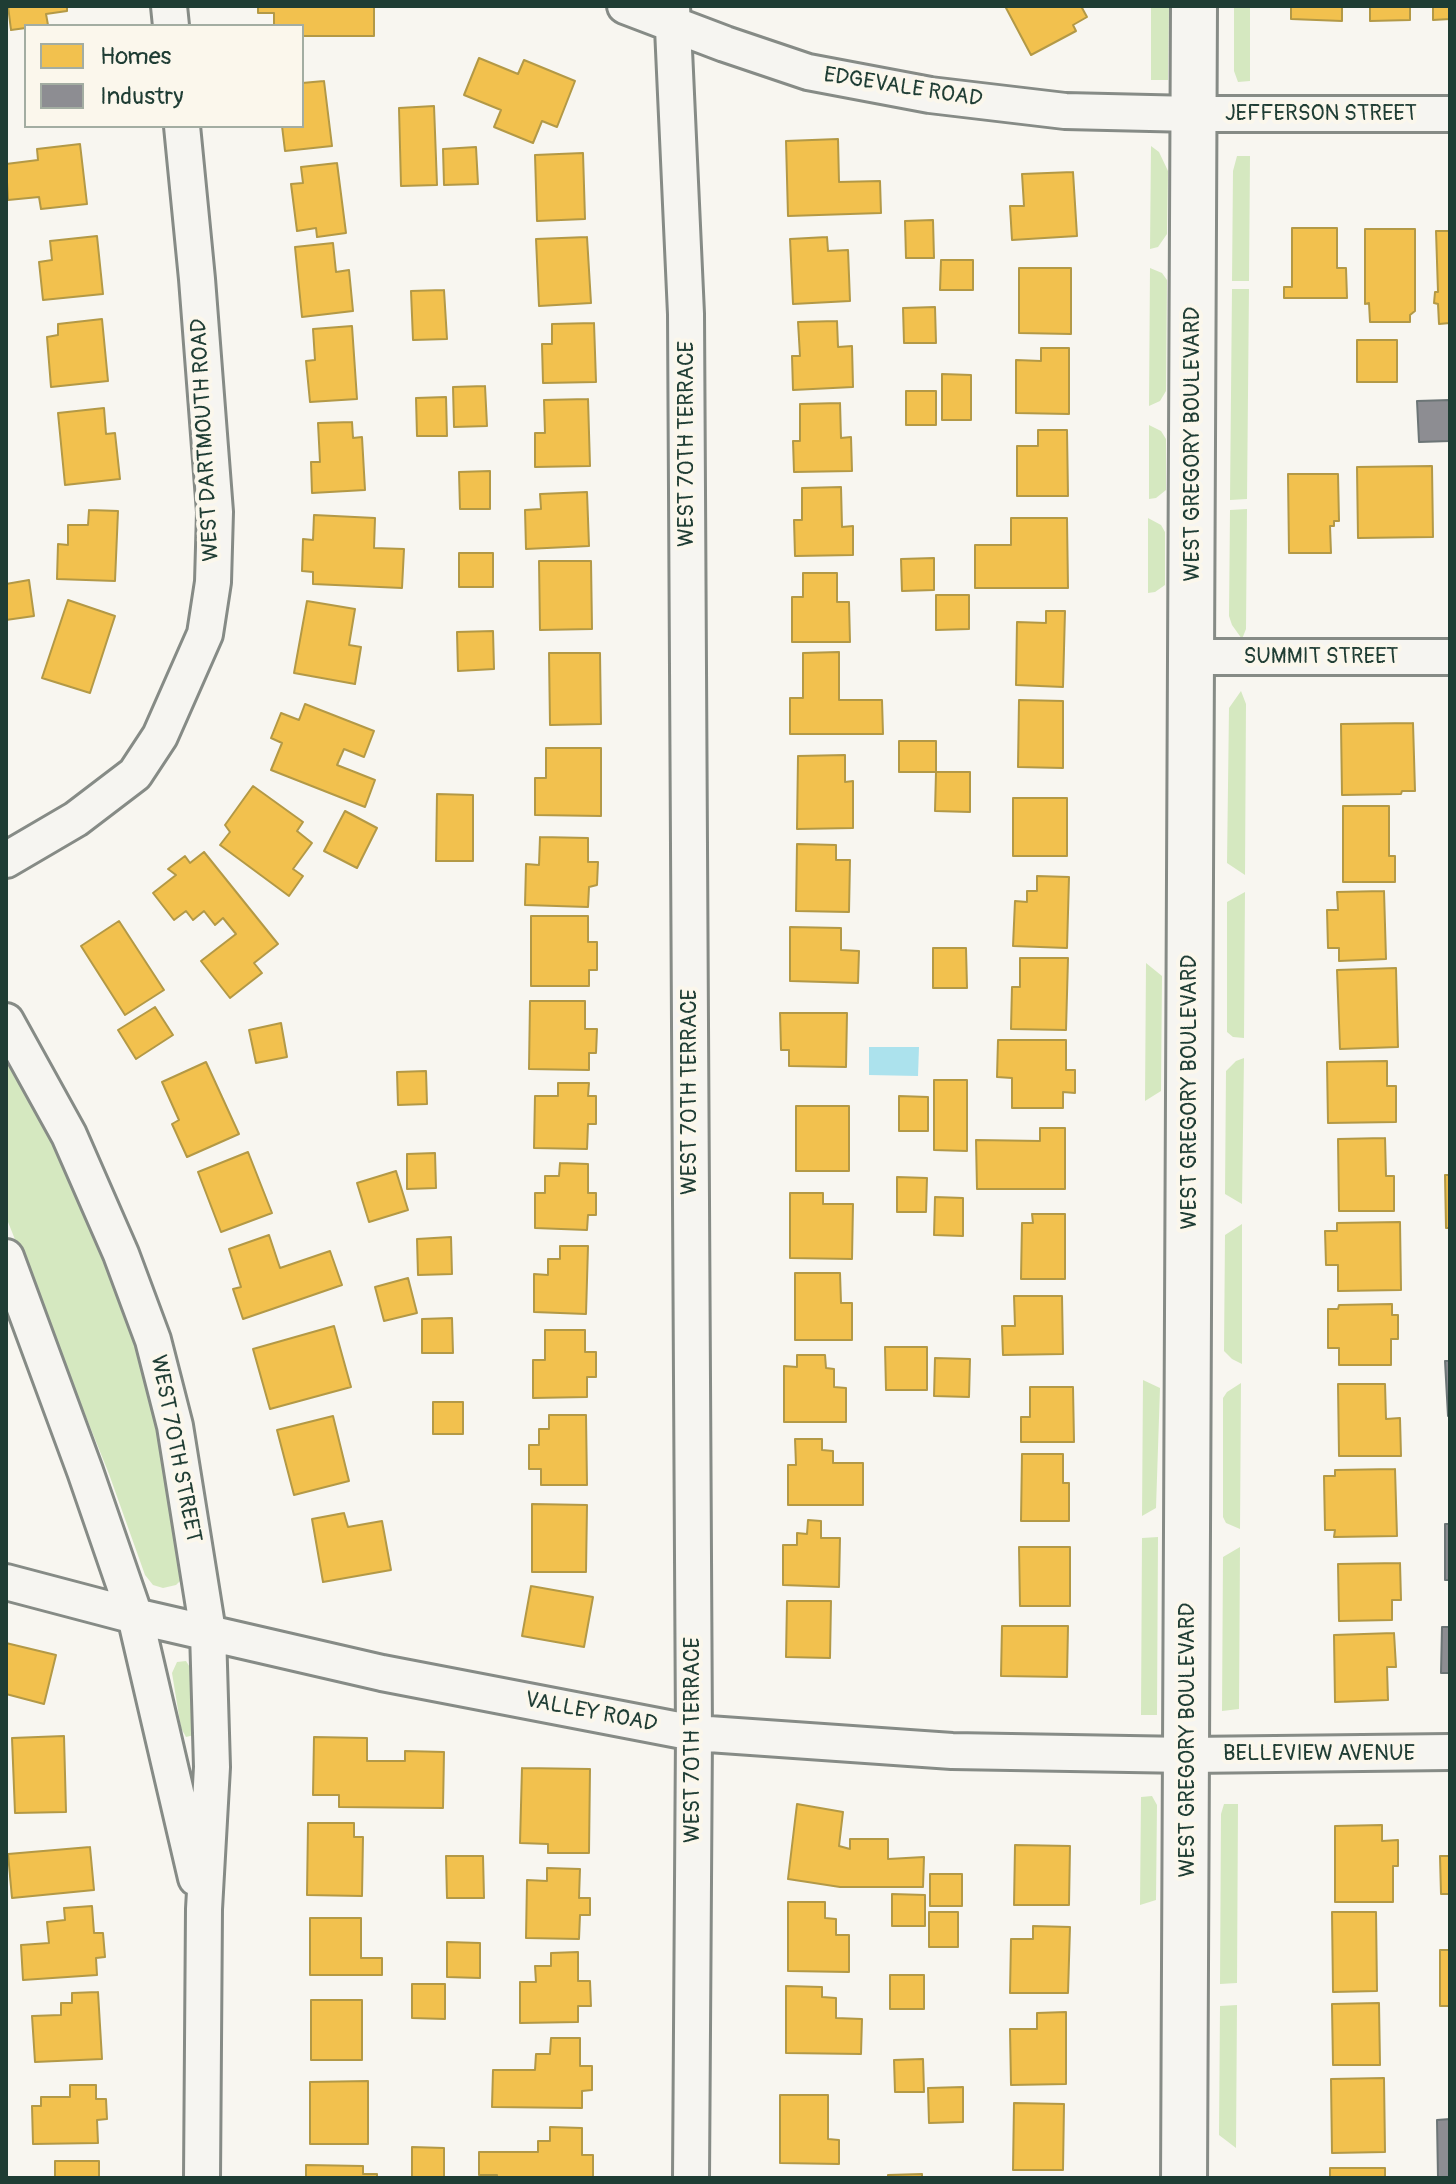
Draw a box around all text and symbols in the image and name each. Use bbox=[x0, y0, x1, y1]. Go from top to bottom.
legend bbox=[24, 24, 304, 128]
text: Homes bbox=[100, 42, 171, 71]
street label: EDGEVALE ROAD bbox=[822, 62, 984, 114]
text: Industry bbox=[100, 82, 183, 111]
street label: JEFFERSON STREET bbox=[1225, 101, 1417, 127]
street label: WEST GREGORY BOULEVARD bbox=[1180, 307, 1206, 581]
street label: WEST DARTMOUTH ROAD bbox=[186, 318, 226, 562]
street label: WEST 70TH TERRACE bbox=[674, 341, 700, 547]
street label: SUMMIT STREET bbox=[1243, 644, 1399, 670]
street label: WEST GREGORY BOULEVARD bbox=[1177, 955, 1203, 1229]
street label: WEST 70TH TERRACE bbox=[677, 989, 703, 1195]
street label: WEST 70TH STREET bbox=[144, 1353, 206, 1545]
street label: WEST GREGORY BOULEVARD bbox=[1175, 1603, 1201, 1877]
street label: WEST 70TH TERRACE bbox=[680, 1637, 706, 1843]
street label: VALLEY ROAD bbox=[523, 1687, 659, 1739]
street label: BELLEVIEW AVENUE bbox=[1223, 1741, 1415, 1767]

